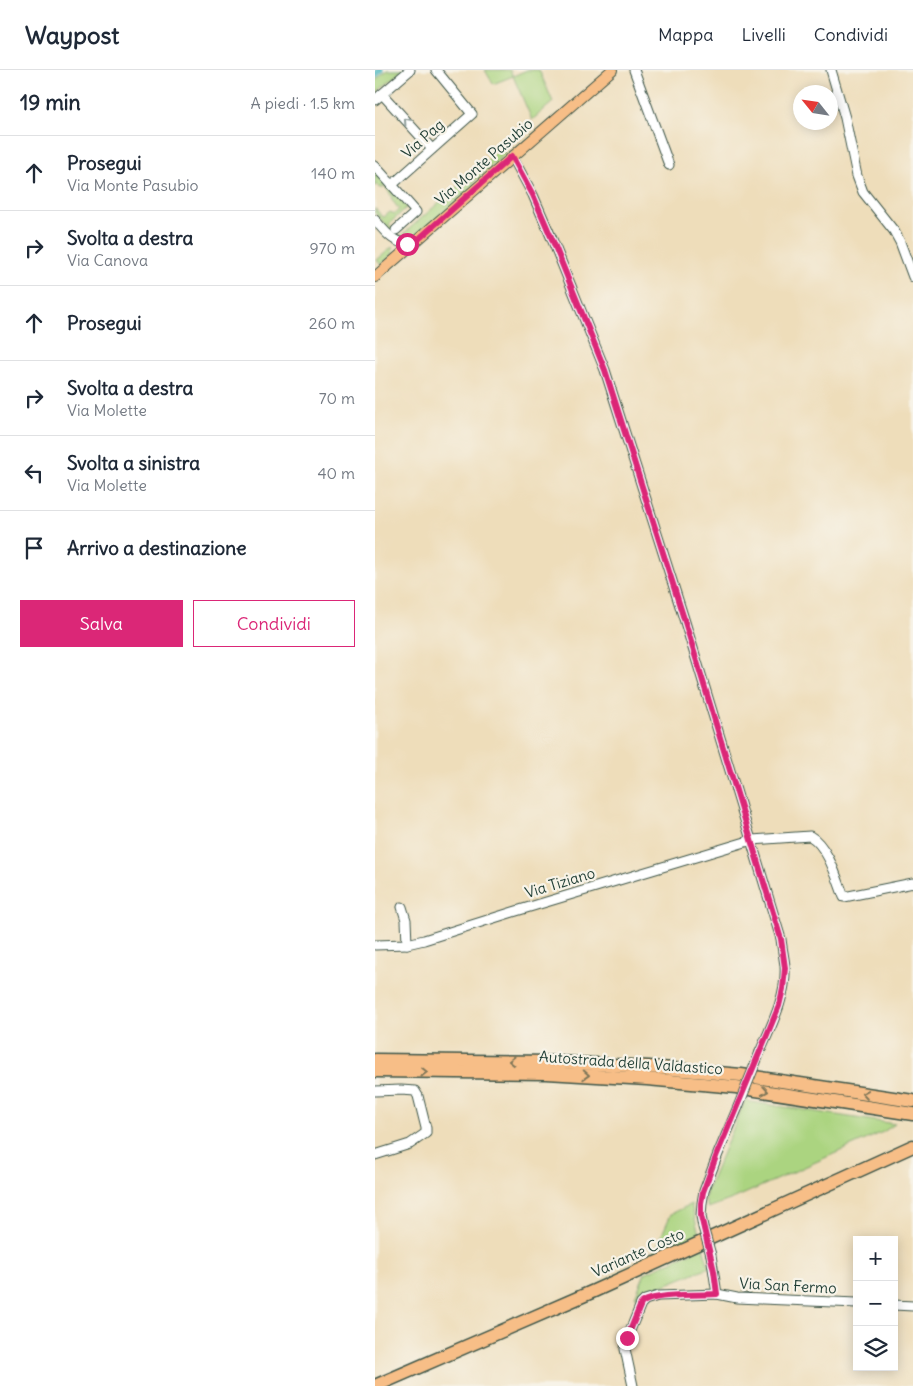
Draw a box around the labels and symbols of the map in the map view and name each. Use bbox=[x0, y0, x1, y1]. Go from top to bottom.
north arrow bbox=[793, 85, 838, 130]
street label: Via Monte Pasubio bbox=[431, 114, 536, 209]
street label: Via Pag bbox=[397, 115, 448, 162]
one-way arrow bbox=[404, 118, 413, 127]
route start bbox=[396, 233, 419, 256]
street label: Via Tiziano bbox=[523, 863, 597, 902]
street label: Autostrada della Valdastico bbox=[539, 1047, 724, 1078]
one-way arrow bbox=[507, 1056, 515, 1066]
one-way arrow bbox=[420, 1067, 428, 1077]
one-way arrow bbox=[582, 1070, 590, 1081]
one-way arrow bbox=[761, 1086, 770, 1096]
one-way arrow bbox=[860, 1089, 869, 1099]
street label: Variante Costo bbox=[589, 1224, 687, 1281]
street label: Via San Fermo bbox=[739, 1273, 837, 1298]
route end bbox=[616, 1327, 639, 1350]

